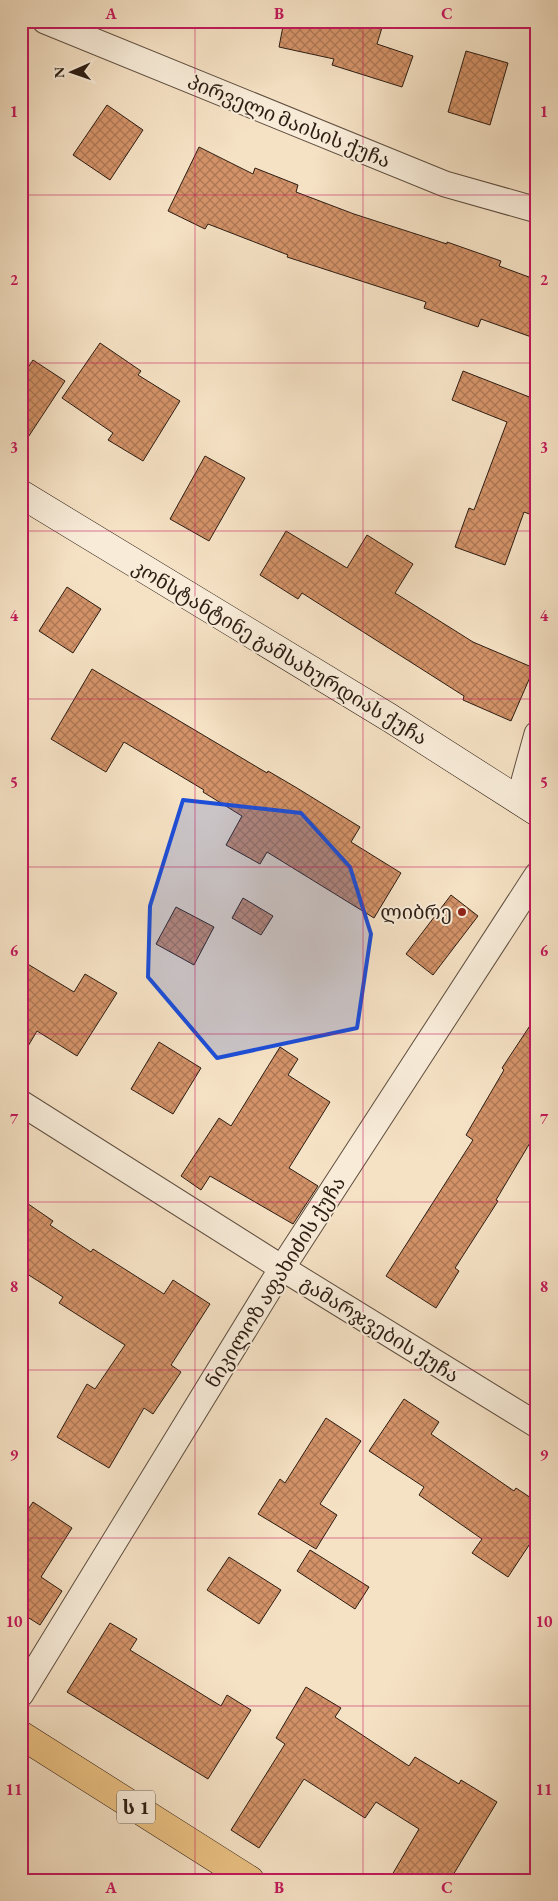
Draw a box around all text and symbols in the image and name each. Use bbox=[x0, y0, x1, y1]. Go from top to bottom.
text: A bbox=[104, 3, 117, 24]
text: B bbox=[274, 3, 284, 24]
text: C bbox=[441, 3, 453, 24]
north arrow bbox=[48, 48, 98, 98]
text: N bbox=[50, 66, 68, 78]
street label: პირველი მაისის ქუჩა bbox=[184, 68, 394, 174]
text: 1 bbox=[10, 101, 18, 122]
text: 1 bbox=[540, 101, 548, 122]
text: 2 bbox=[10, 269, 19, 290]
text: 2 bbox=[540, 269, 549, 290]
text: 3 bbox=[10, 437, 18, 458]
text: 3 bbox=[540, 437, 548, 458]
street label: კონსტანტინე გამსახურდიას ქუჩა bbox=[128, 553, 432, 751]
text: 4 bbox=[10, 605, 19, 626]
text: 4 bbox=[540, 605, 549, 626]
text: 5 bbox=[10, 772, 18, 793]
text: 5 bbox=[540, 772, 548, 793]
place label: ლიბრე bbox=[380, 899, 452, 925]
marker: ლიბრე bbox=[456, 906, 468, 918]
text: 6 bbox=[10, 940, 19, 961]
text: 6 bbox=[540, 940, 549, 961]
text: 7 bbox=[10, 1108, 19, 1129]
text: 7 bbox=[540, 1108, 549, 1129]
street label: ნიკილოზ აფახიძის ქუჩა bbox=[199, 1171, 351, 1393]
street label: გამარჯვების ქუჩა bbox=[296, 1270, 464, 1388]
text: 8 bbox=[10, 1276, 18, 1297]
text: 8 bbox=[540, 1276, 548, 1297]
text: 9 bbox=[10, 1444, 19, 1465]
text: 9 bbox=[540, 1444, 549, 1465]
text: 10 bbox=[6, 1611, 23, 1632]
text: 10 bbox=[536, 1611, 553, 1632]
text: 11 bbox=[6, 1779, 22, 1800]
text: 11 bbox=[536, 1779, 552, 1800]
road number: ს 1 bbox=[117, 1790, 155, 1824]
text: A bbox=[104, 1877, 117, 1898]
text: B bbox=[274, 1877, 284, 1898]
text: C bbox=[441, 1877, 453, 1898]

